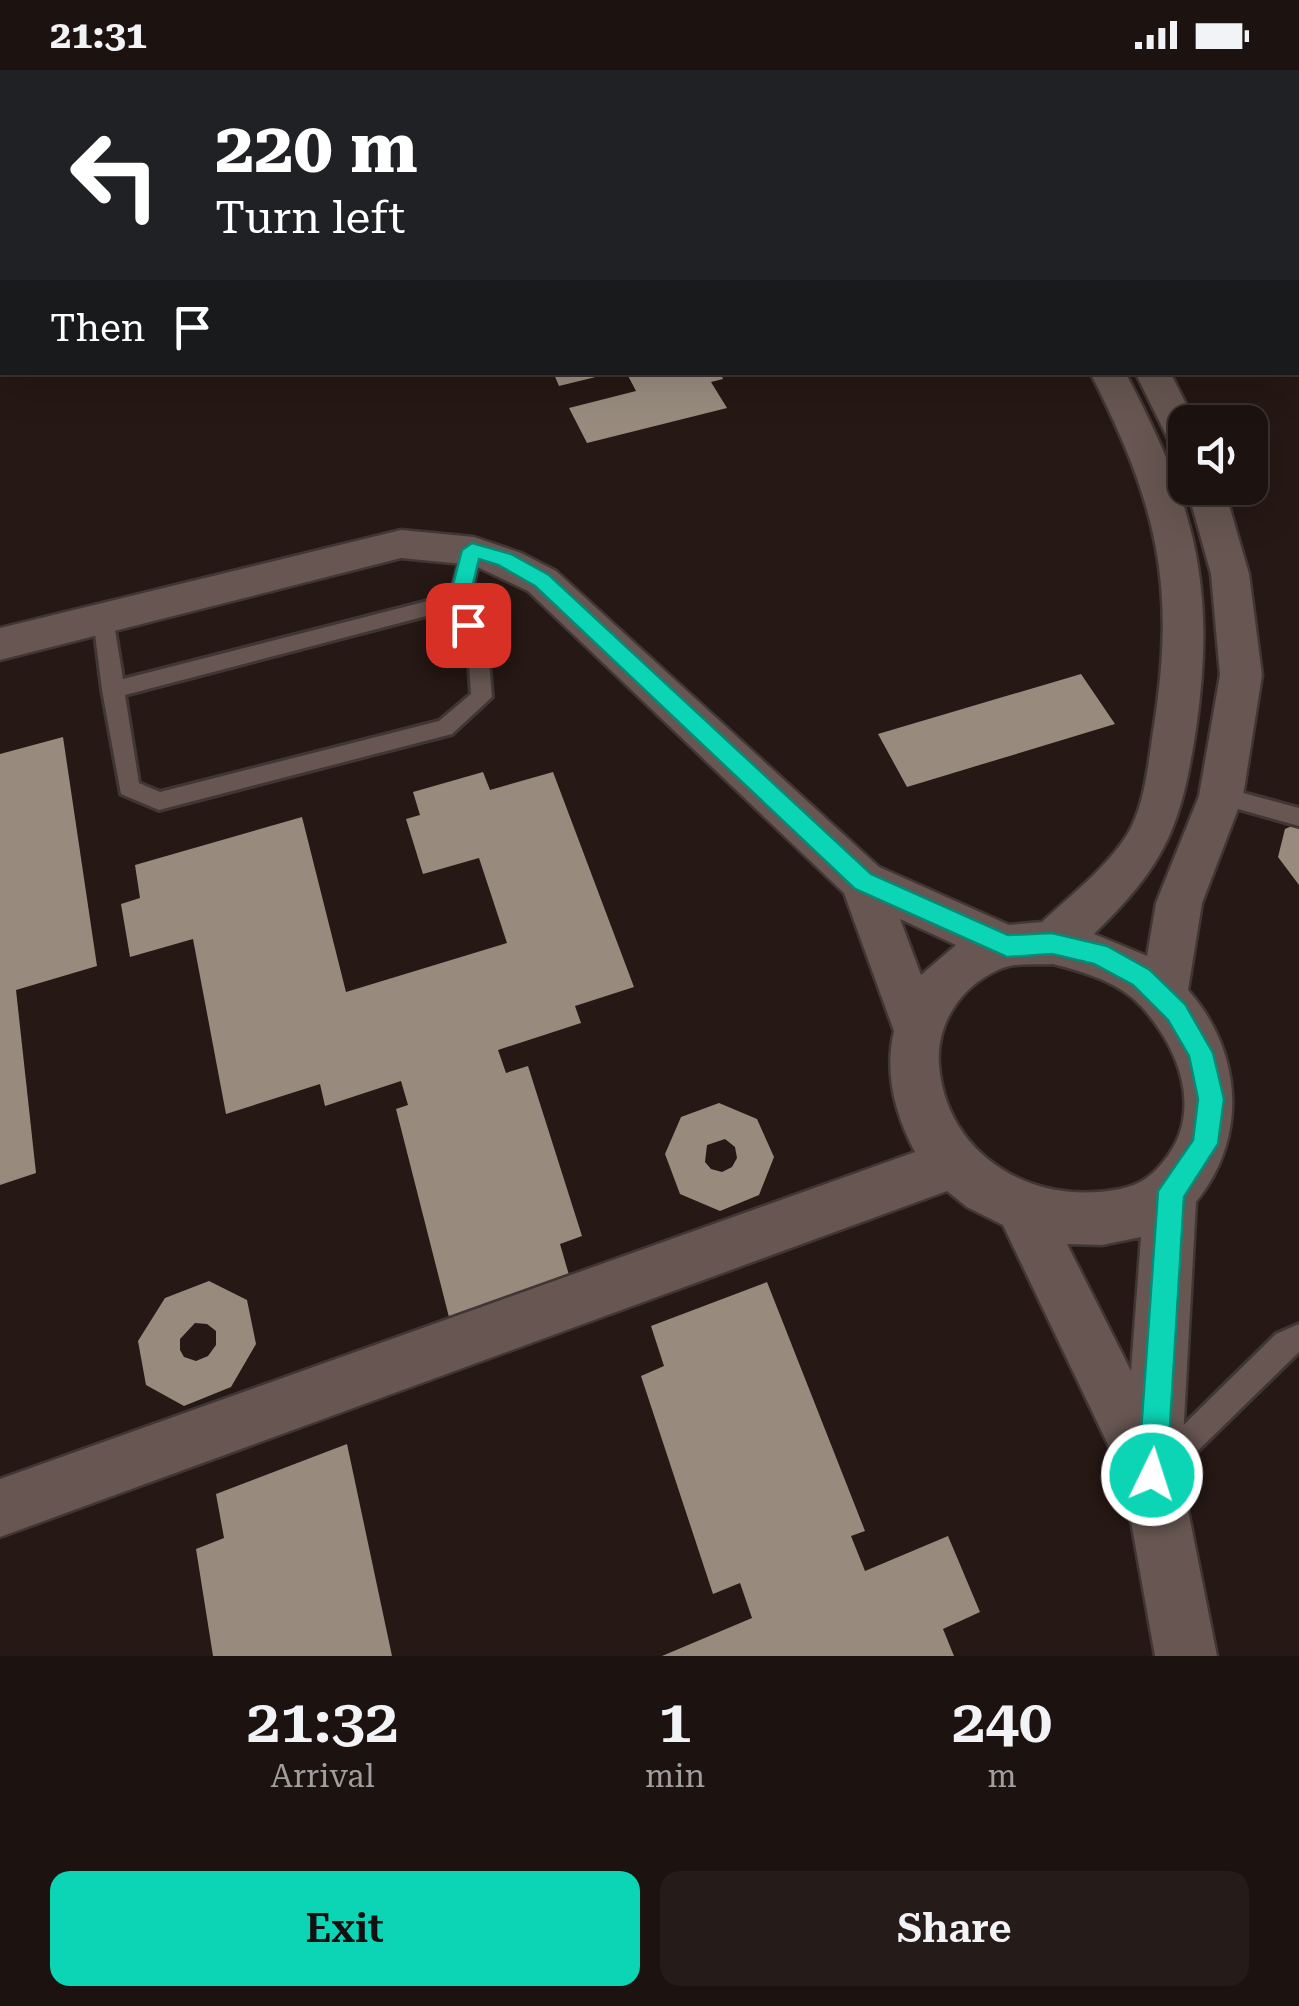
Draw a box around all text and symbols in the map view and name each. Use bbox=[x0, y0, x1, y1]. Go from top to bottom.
text: 21:31 bbox=[50, 13, 147, 57]
text: 220 m bbox=[215, 107, 418, 189]
icon: left bbox=[50, 110, 180, 240]
text: Turn left bbox=[215, 191, 405, 244]
icon: arrive bbox=[165, 300, 220, 355]
text: Then bbox=[50, 306, 145, 350]
map controls bbox=[1168, 405, 1268, 505]
button: sound bbox=[1168, 405, 1268, 505]
pin bbox=[426, 583, 511, 668]
icon: arrive bbox=[441, 598, 496, 653]
position arrow bbox=[1100, 1423, 1204, 1527]
text: 21:32 bbox=[247, 1686, 399, 1757]
text: 1 bbox=[658, 1686, 692, 1757]
text: 240 bbox=[952, 1686, 1052, 1757]
text: Arrival bbox=[271, 1757, 375, 1795]
text: min bbox=[645, 1757, 705, 1795]
text: m bbox=[987, 1757, 1017, 1795]
button: Exit bbox=[50, 1871, 640, 1986]
button: Share bbox=[660, 1871, 1249, 1986]

